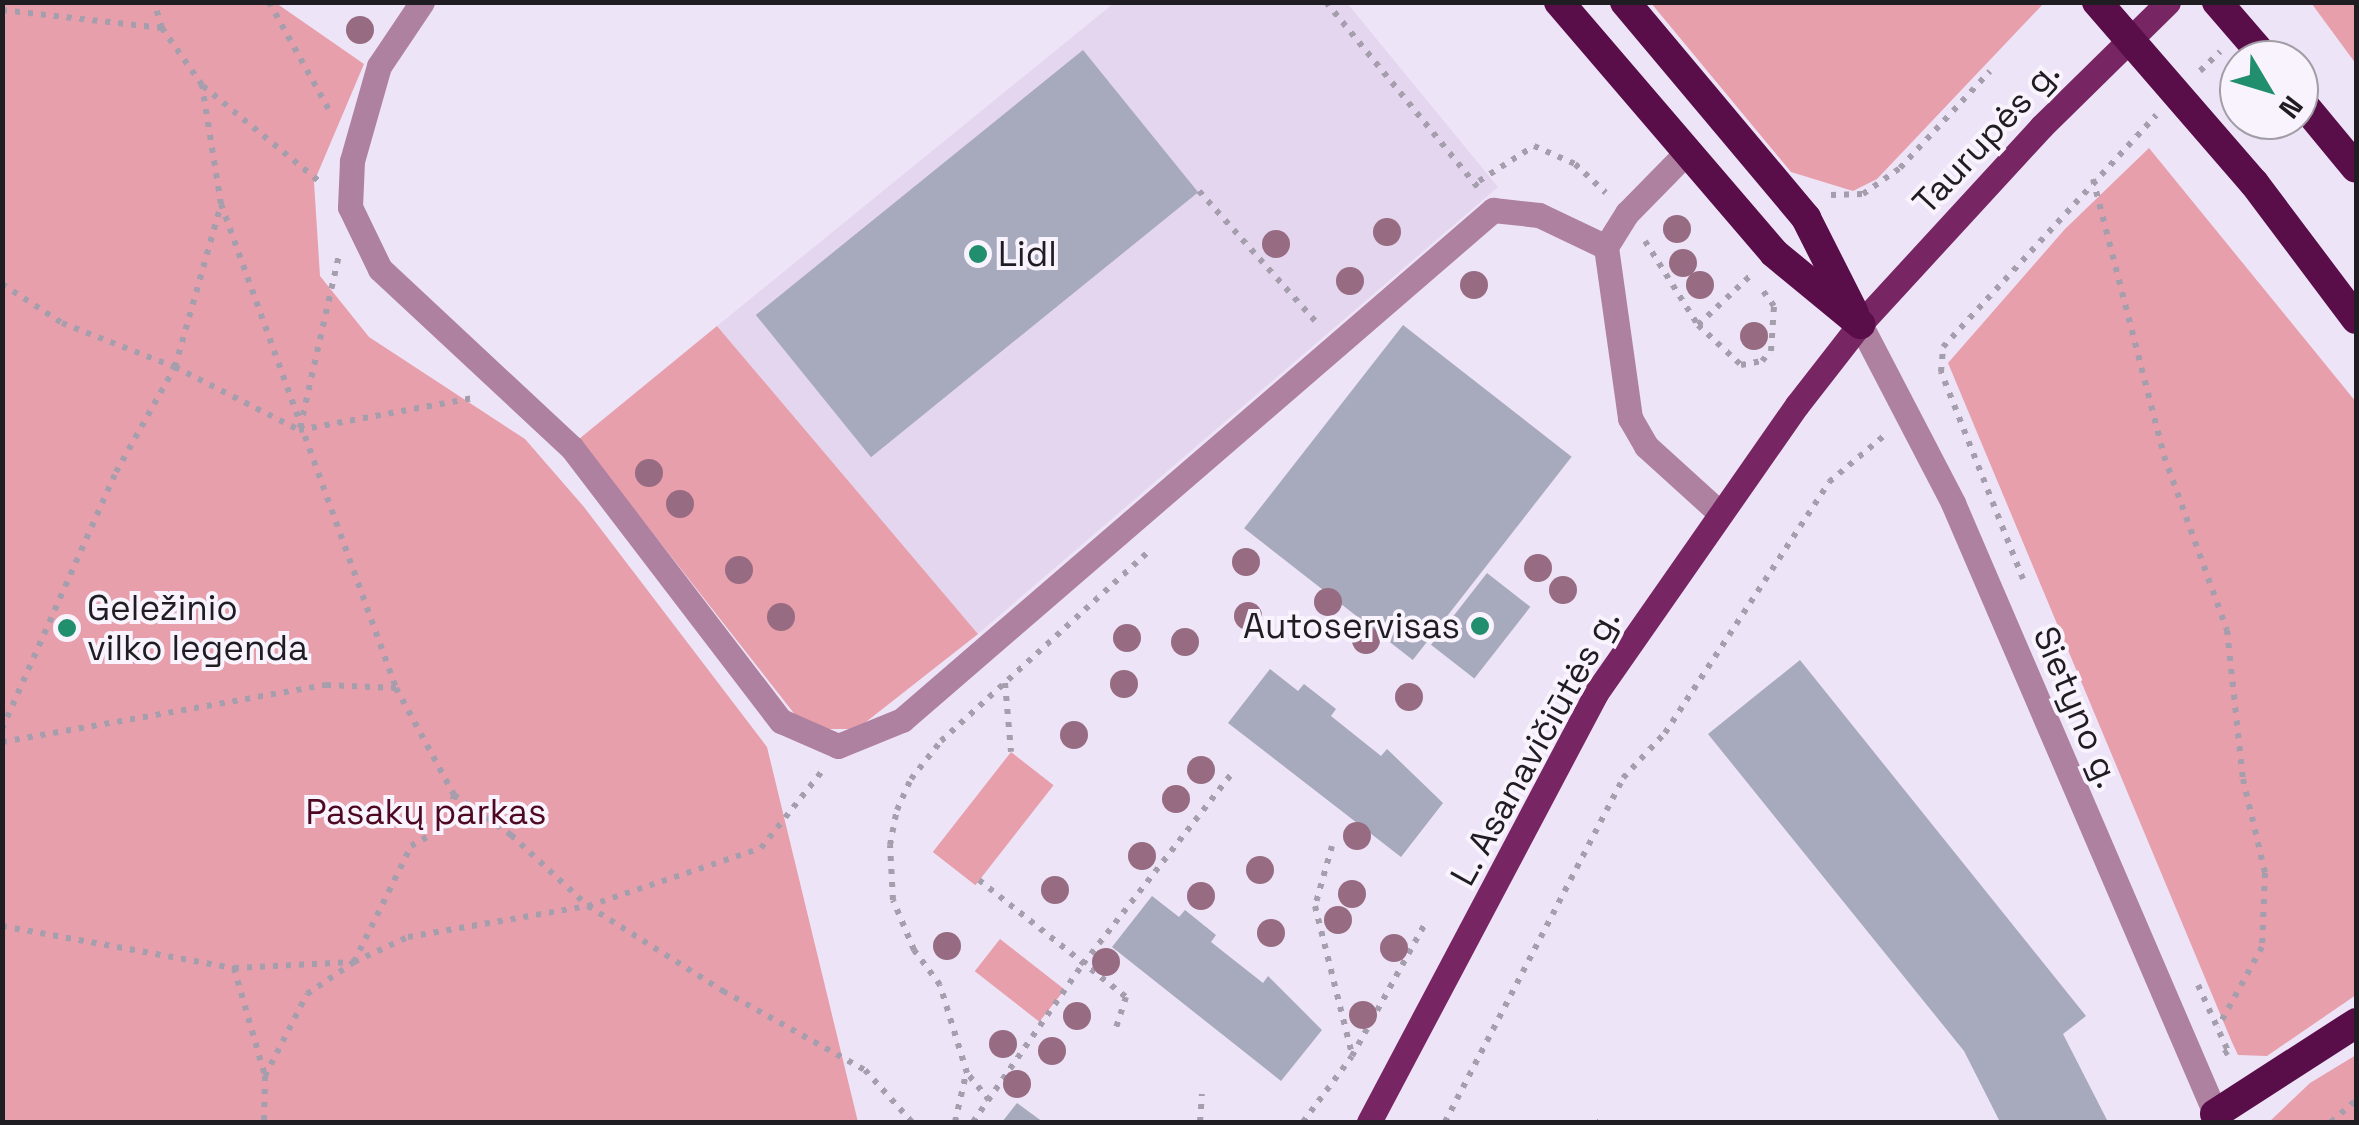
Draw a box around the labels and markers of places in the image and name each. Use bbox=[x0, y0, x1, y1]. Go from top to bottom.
place label: Lidl bbox=[998, 233, 1057, 275]
marker: Lidl bbox=[967, 243, 989, 265]
place label: Geležinio vilko legenda bbox=[87, 587, 308, 669]
place label: Autoservisas bbox=[1243, 605, 1460, 647]
marker: Autoservisas bbox=[1469, 615, 1491, 637]
marker: Geležinio vilko legenda bbox=[56, 617, 78, 639]

